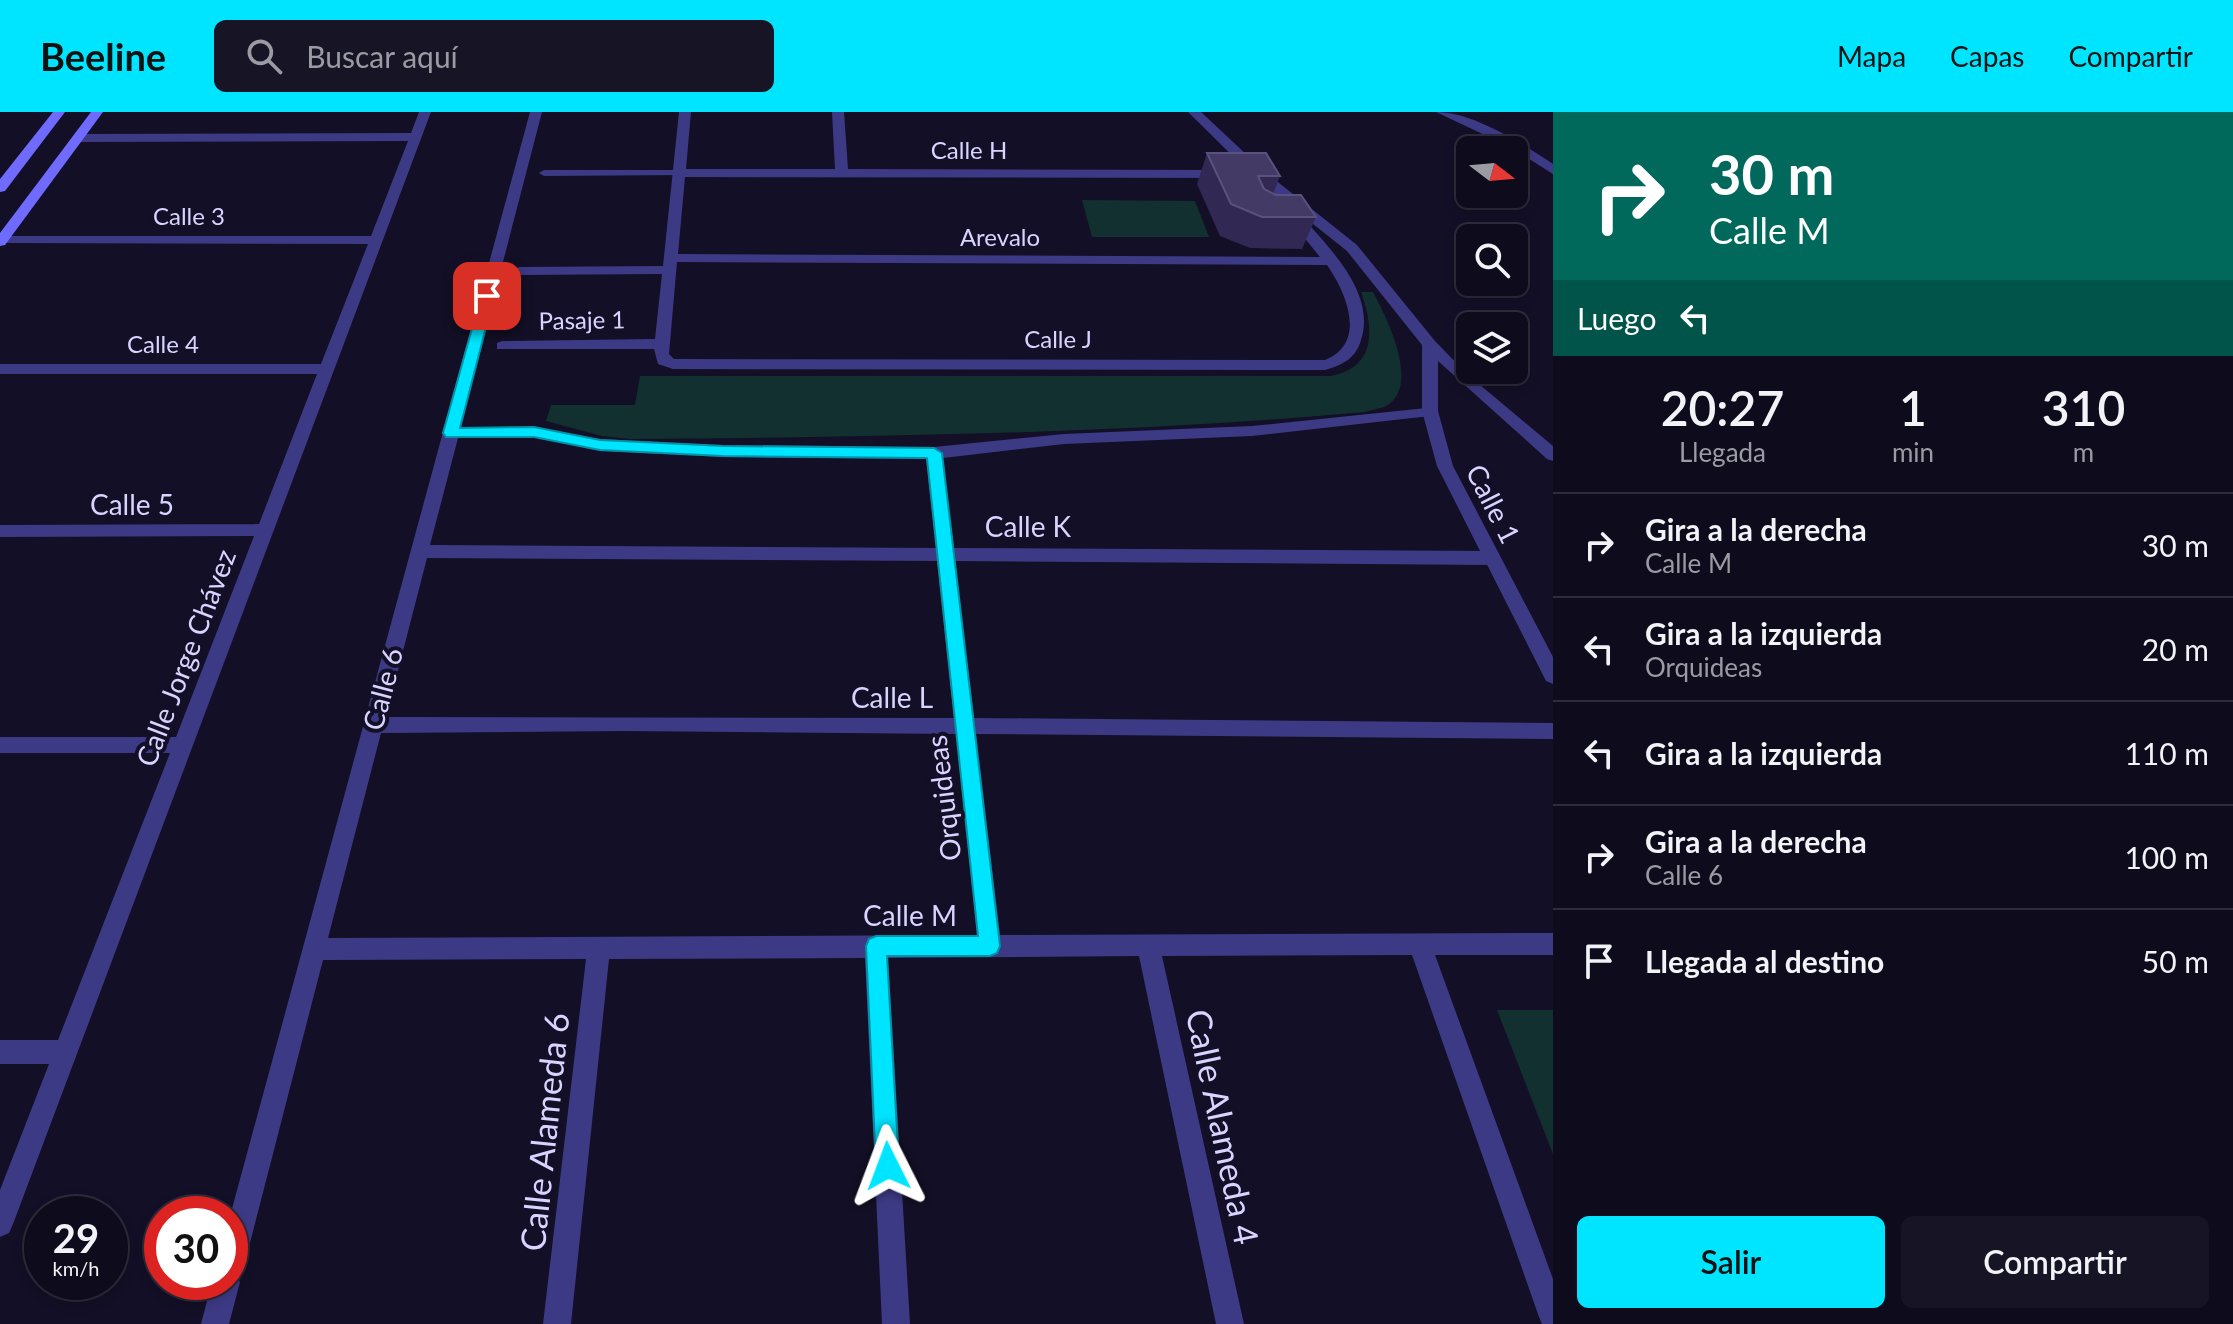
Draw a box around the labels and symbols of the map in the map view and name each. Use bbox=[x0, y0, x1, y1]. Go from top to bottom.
street label: Calle H bbox=[931, 135, 1007, 164]
north arrow bbox=[1456, 136, 1528, 208]
street label: Calle 3 bbox=[153, 201, 225, 230]
street label: Arevalo bbox=[960, 222, 1040, 251]
pin bbox=[453, 262, 521, 330]
street label: Pasaje 1 bbox=[538, 304, 626, 335]
street label: Calle J bbox=[1024, 324, 1092, 353]
street label: Calle 4 bbox=[127, 329, 199, 358]
street label: Calle 1 bbox=[1460, 458, 1528, 549]
street label: Calle 5 bbox=[90, 487, 174, 521]
street label: Calle K bbox=[985, 509, 1072, 543]
street label: Calle Jorge Chávez bbox=[128, 544, 242, 771]
street label: Calle 6 bbox=[355, 644, 409, 734]
street label: Calle L bbox=[851, 680, 933, 714]
street label: Orquideas bbox=[918, 733, 968, 863]
street label: Calle M bbox=[863, 898, 957, 932]
street label: Calle Alameda 4 bbox=[1179, 1005, 1268, 1248]
street label: Calle Alameda 6 bbox=[511, 1011, 576, 1253]
position arrow bbox=[846, 1124, 930, 1208]
speed limit sign: 30 bbox=[144, 1196, 248, 1300]

